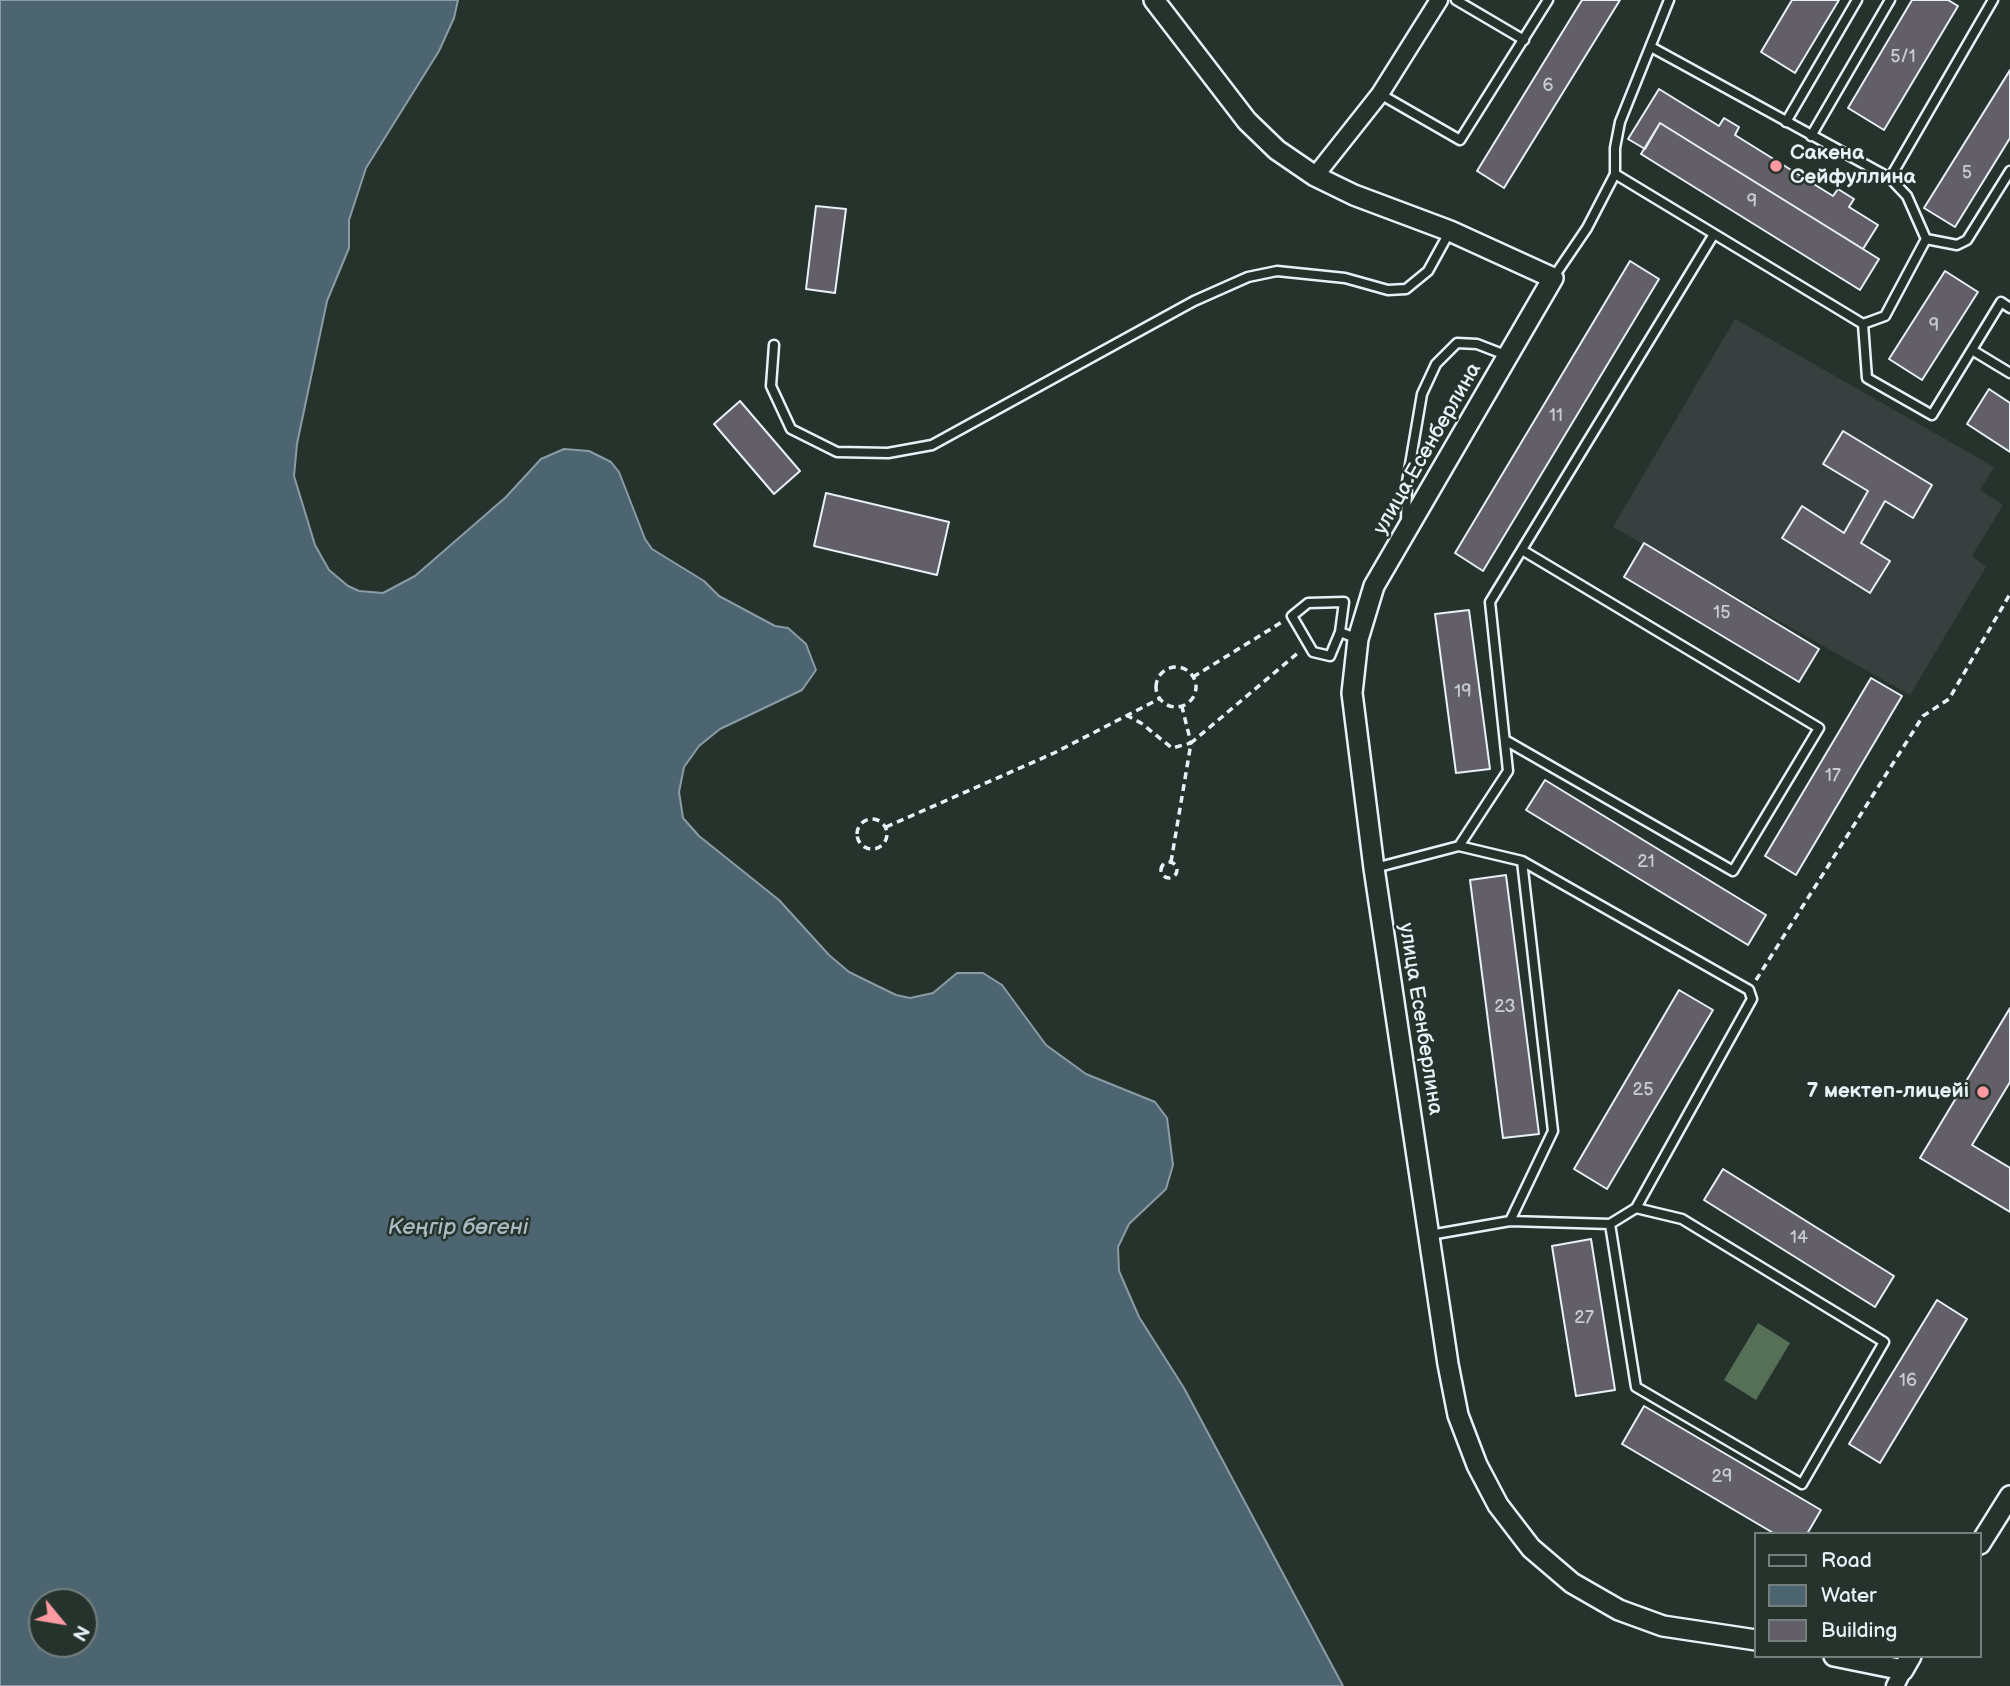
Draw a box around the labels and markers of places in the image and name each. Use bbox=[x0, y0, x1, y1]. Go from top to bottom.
place label: Сакена Сейфуллина bbox=[1790, 141, 1916, 191]
marker: Сакена Сейфуллина bbox=[1768, 158, 1784, 174]
place label: 7 мектеп-лицейі bbox=[1807, 1079, 1969, 1105]
marker: 7 мектеп-лицейі bbox=[1975, 1084, 1991, 1100]

